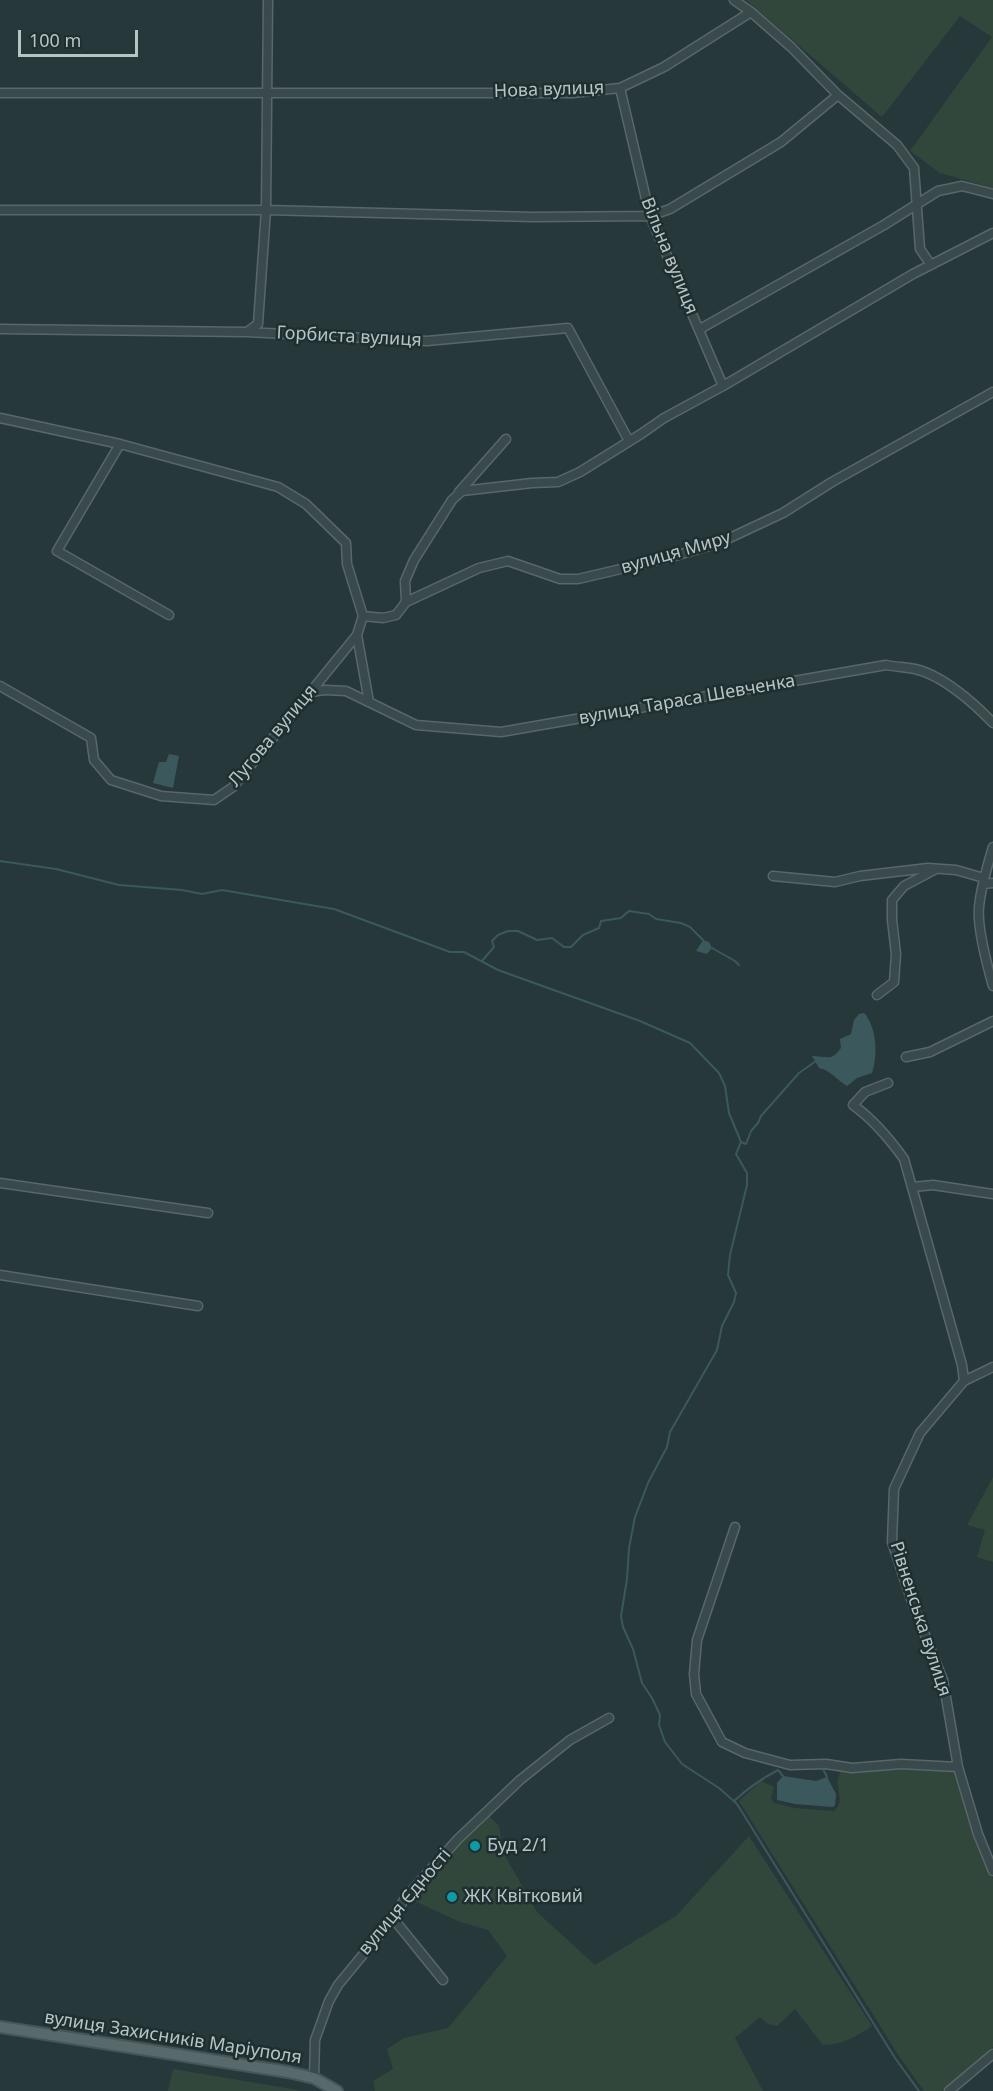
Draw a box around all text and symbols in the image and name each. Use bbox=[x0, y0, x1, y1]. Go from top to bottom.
scale bar bbox=[21, 18, 141, 56]
text: 100 m bbox=[29, 28, 81, 52]
street label: Нова вулиця bbox=[494, 77, 604, 103]
street label: Вільна вулиця bbox=[636, 195, 702, 317]
street label: Горбиста вулиця bbox=[276, 322, 422, 352]
street label: вулиця Миру bbox=[619, 527, 733, 579]
street label: вулиця Тараса Шевченка bbox=[577, 670, 797, 730]
street label: Лугова вулиця bbox=[224, 681, 322, 791]
street label: Рівненська вулиця bbox=[885, 1539, 955, 1699]
place label: Буд 2/1 bbox=[487, 1835, 549, 1857]
marker: Буд 2/1 bbox=[468, 1839, 482, 1853]
street label: вулиця Єдності bbox=[354, 1844, 456, 1960]
place label: ЖК Квітковий bbox=[464, 1886, 583, 1908]
marker: ЖК Квітковий bbox=[445, 1890, 459, 1904]
street label: вулиця Захисників Маріуполя bbox=[43, 2007, 303, 2069]

